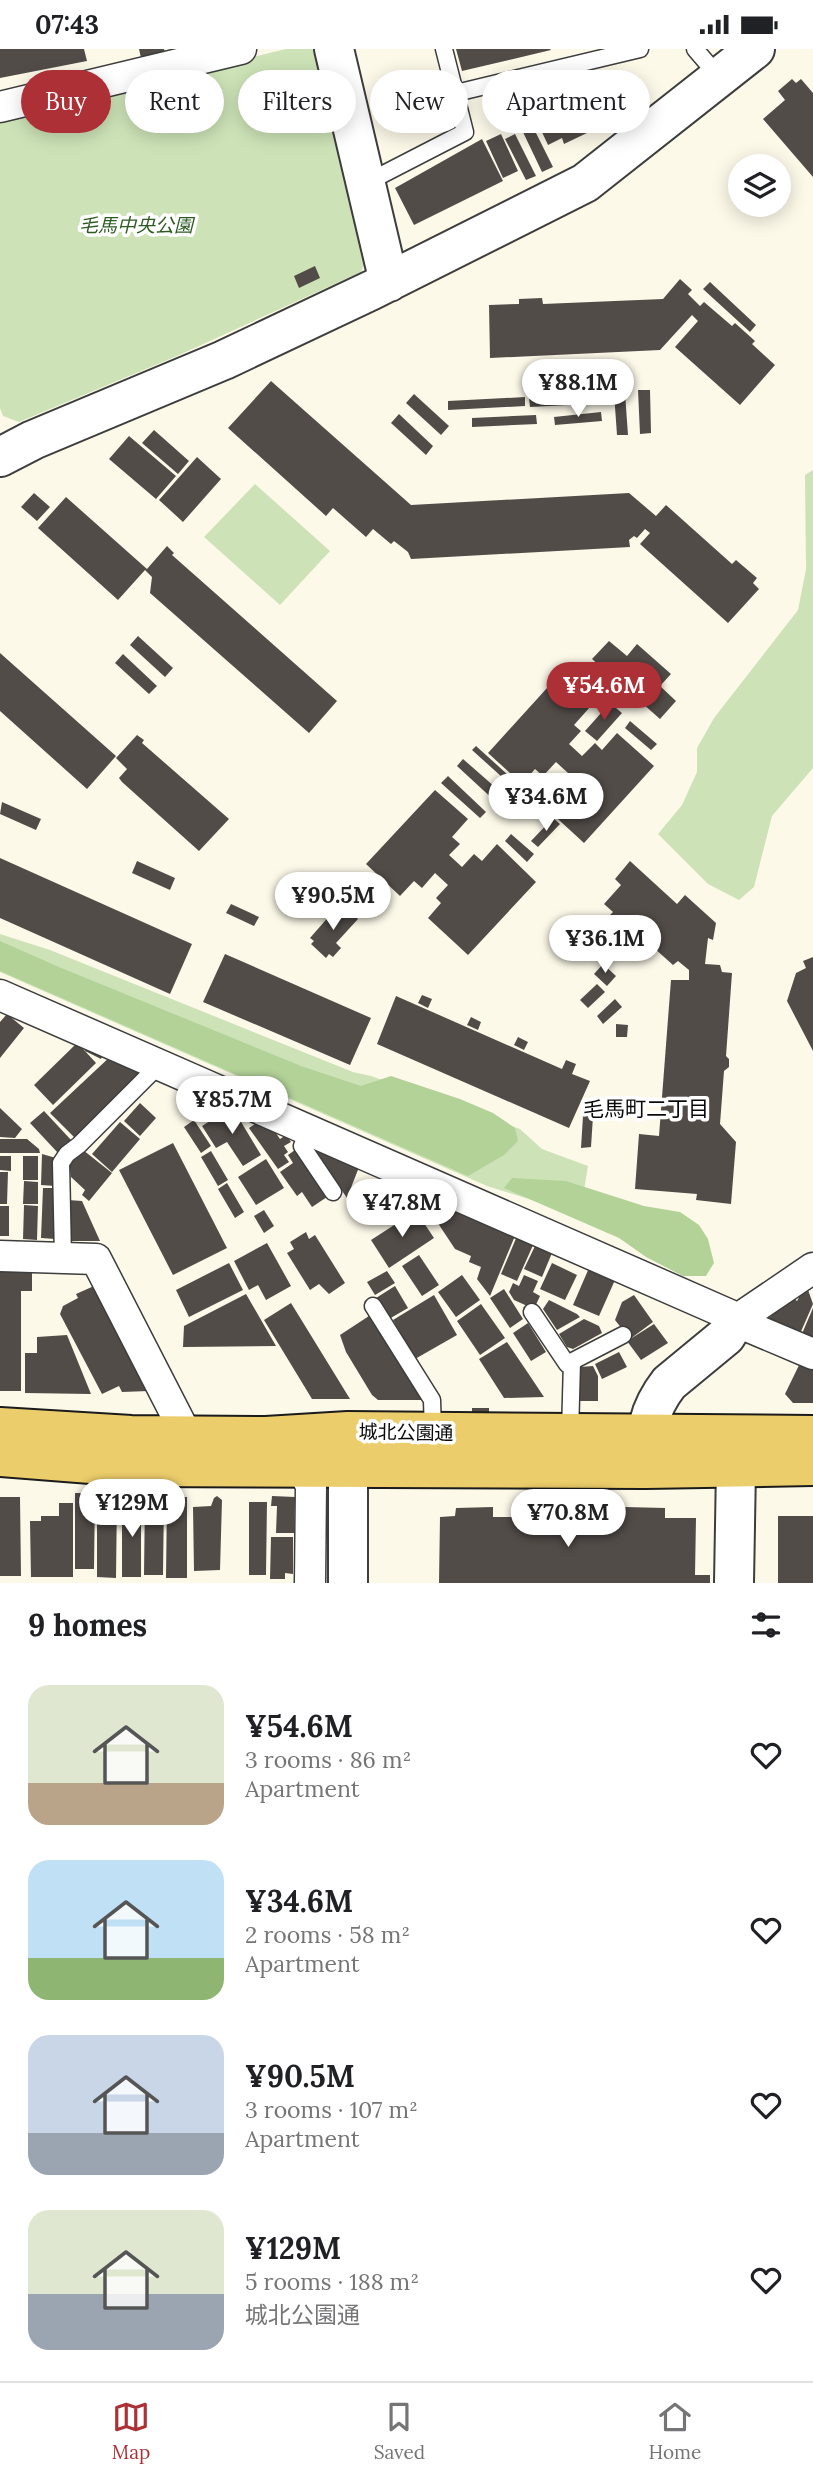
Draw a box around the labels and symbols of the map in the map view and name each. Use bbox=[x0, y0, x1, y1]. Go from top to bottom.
park label: 毛馬中央公園 bbox=[79, 213, 196, 237]
pin: ¥88.1M bbox=[521, 359, 635, 419]
pin: ¥54.6M bbox=[547, 663, 661, 722]
pin: ¥34.6M bbox=[489, 773, 603, 833]
pin: ¥90.5M bbox=[276, 873, 390, 932]
pin: ¥36.1M bbox=[548, 915, 662, 975]
pin: ¥85.7M bbox=[175, 1077, 289, 1136]
district label: 毛馬町二丁目 bbox=[583, 1095, 709, 1122]
pin: ¥47.8M bbox=[345, 1179, 459, 1239]
street label: 城北公園通 bbox=[358, 1419, 454, 1445]
pin: ¥129M bbox=[83, 1479, 181, 1539]
pin: ¥70.8M bbox=[511, 1489, 625, 1549]

